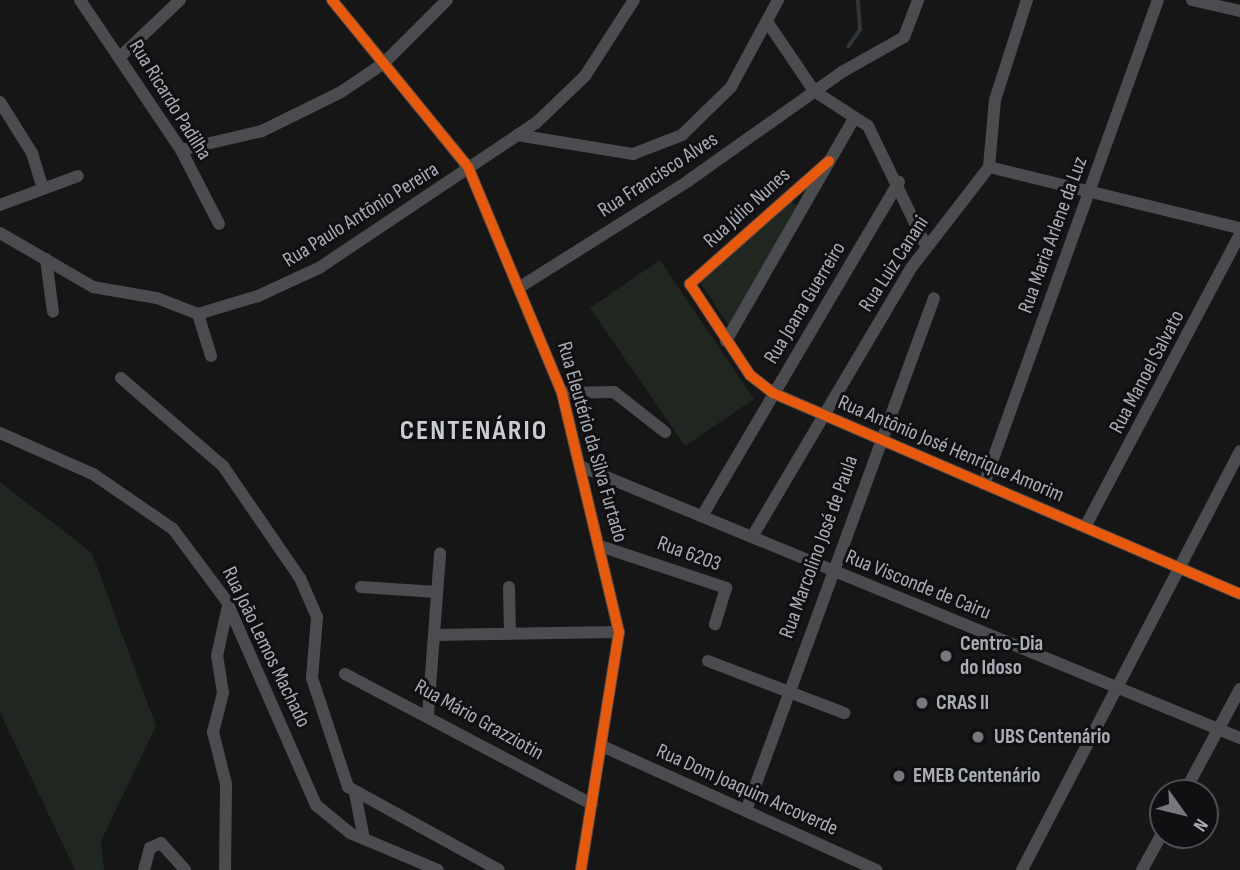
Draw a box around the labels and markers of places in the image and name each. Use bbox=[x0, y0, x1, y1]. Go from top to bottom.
place label: Centro-Dia do Idoso bbox=[960, 631, 1043, 681]
marker: Centro-Dia do Idoso bbox=[938, 648, 954, 664]
place label: CRAS II bbox=[936, 690, 989, 716]
marker: CRAS II bbox=[914, 695, 930, 711]
place label: UBS Centenário bbox=[994, 724, 1110, 750]
marker: UBS Centenário bbox=[968, 727, 988, 747]
place label: EMEB Centenário bbox=[913, 763, 1040, 789]
marker: EMEB Centenário bbox=[891, 768, 907, 784]

